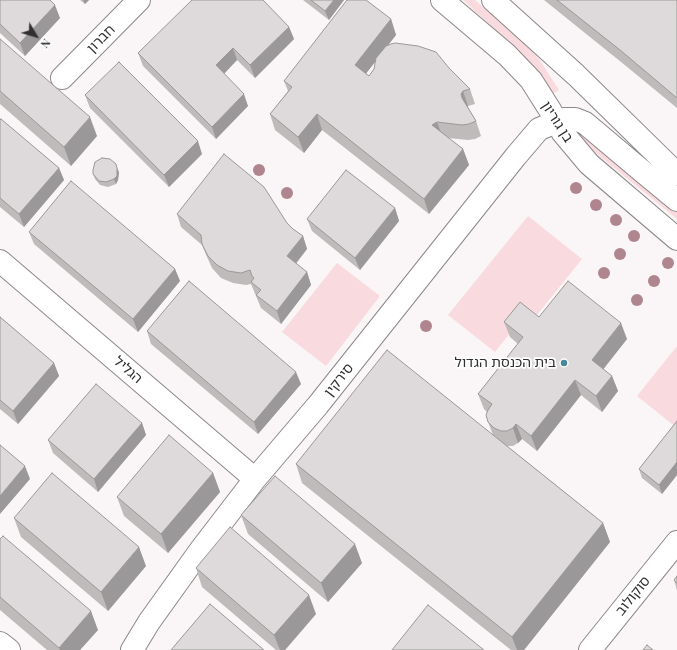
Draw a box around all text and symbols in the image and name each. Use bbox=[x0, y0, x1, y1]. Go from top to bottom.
north arrow bbox=[16, 16, 56, 56]
street label: חברון bbox=[83, 21, 119, 57]
text: N bbox=[37, 36, 54, 51]
street label: בן גוריון bbox=[538, 98, 576, 146]
street label: הגליל bbox=[110, 353, 146, 387]
place label: בית הכנסת הגדול bbox=[455, 355, 556, 371]
marker: בית הכנסת הגדול bbox=[559, 358, 569, 368]
street label: סירקין bbox=[321, 360, 357, 400]
street label: סוקולוב bbox=[612, 573, 654, 619]

